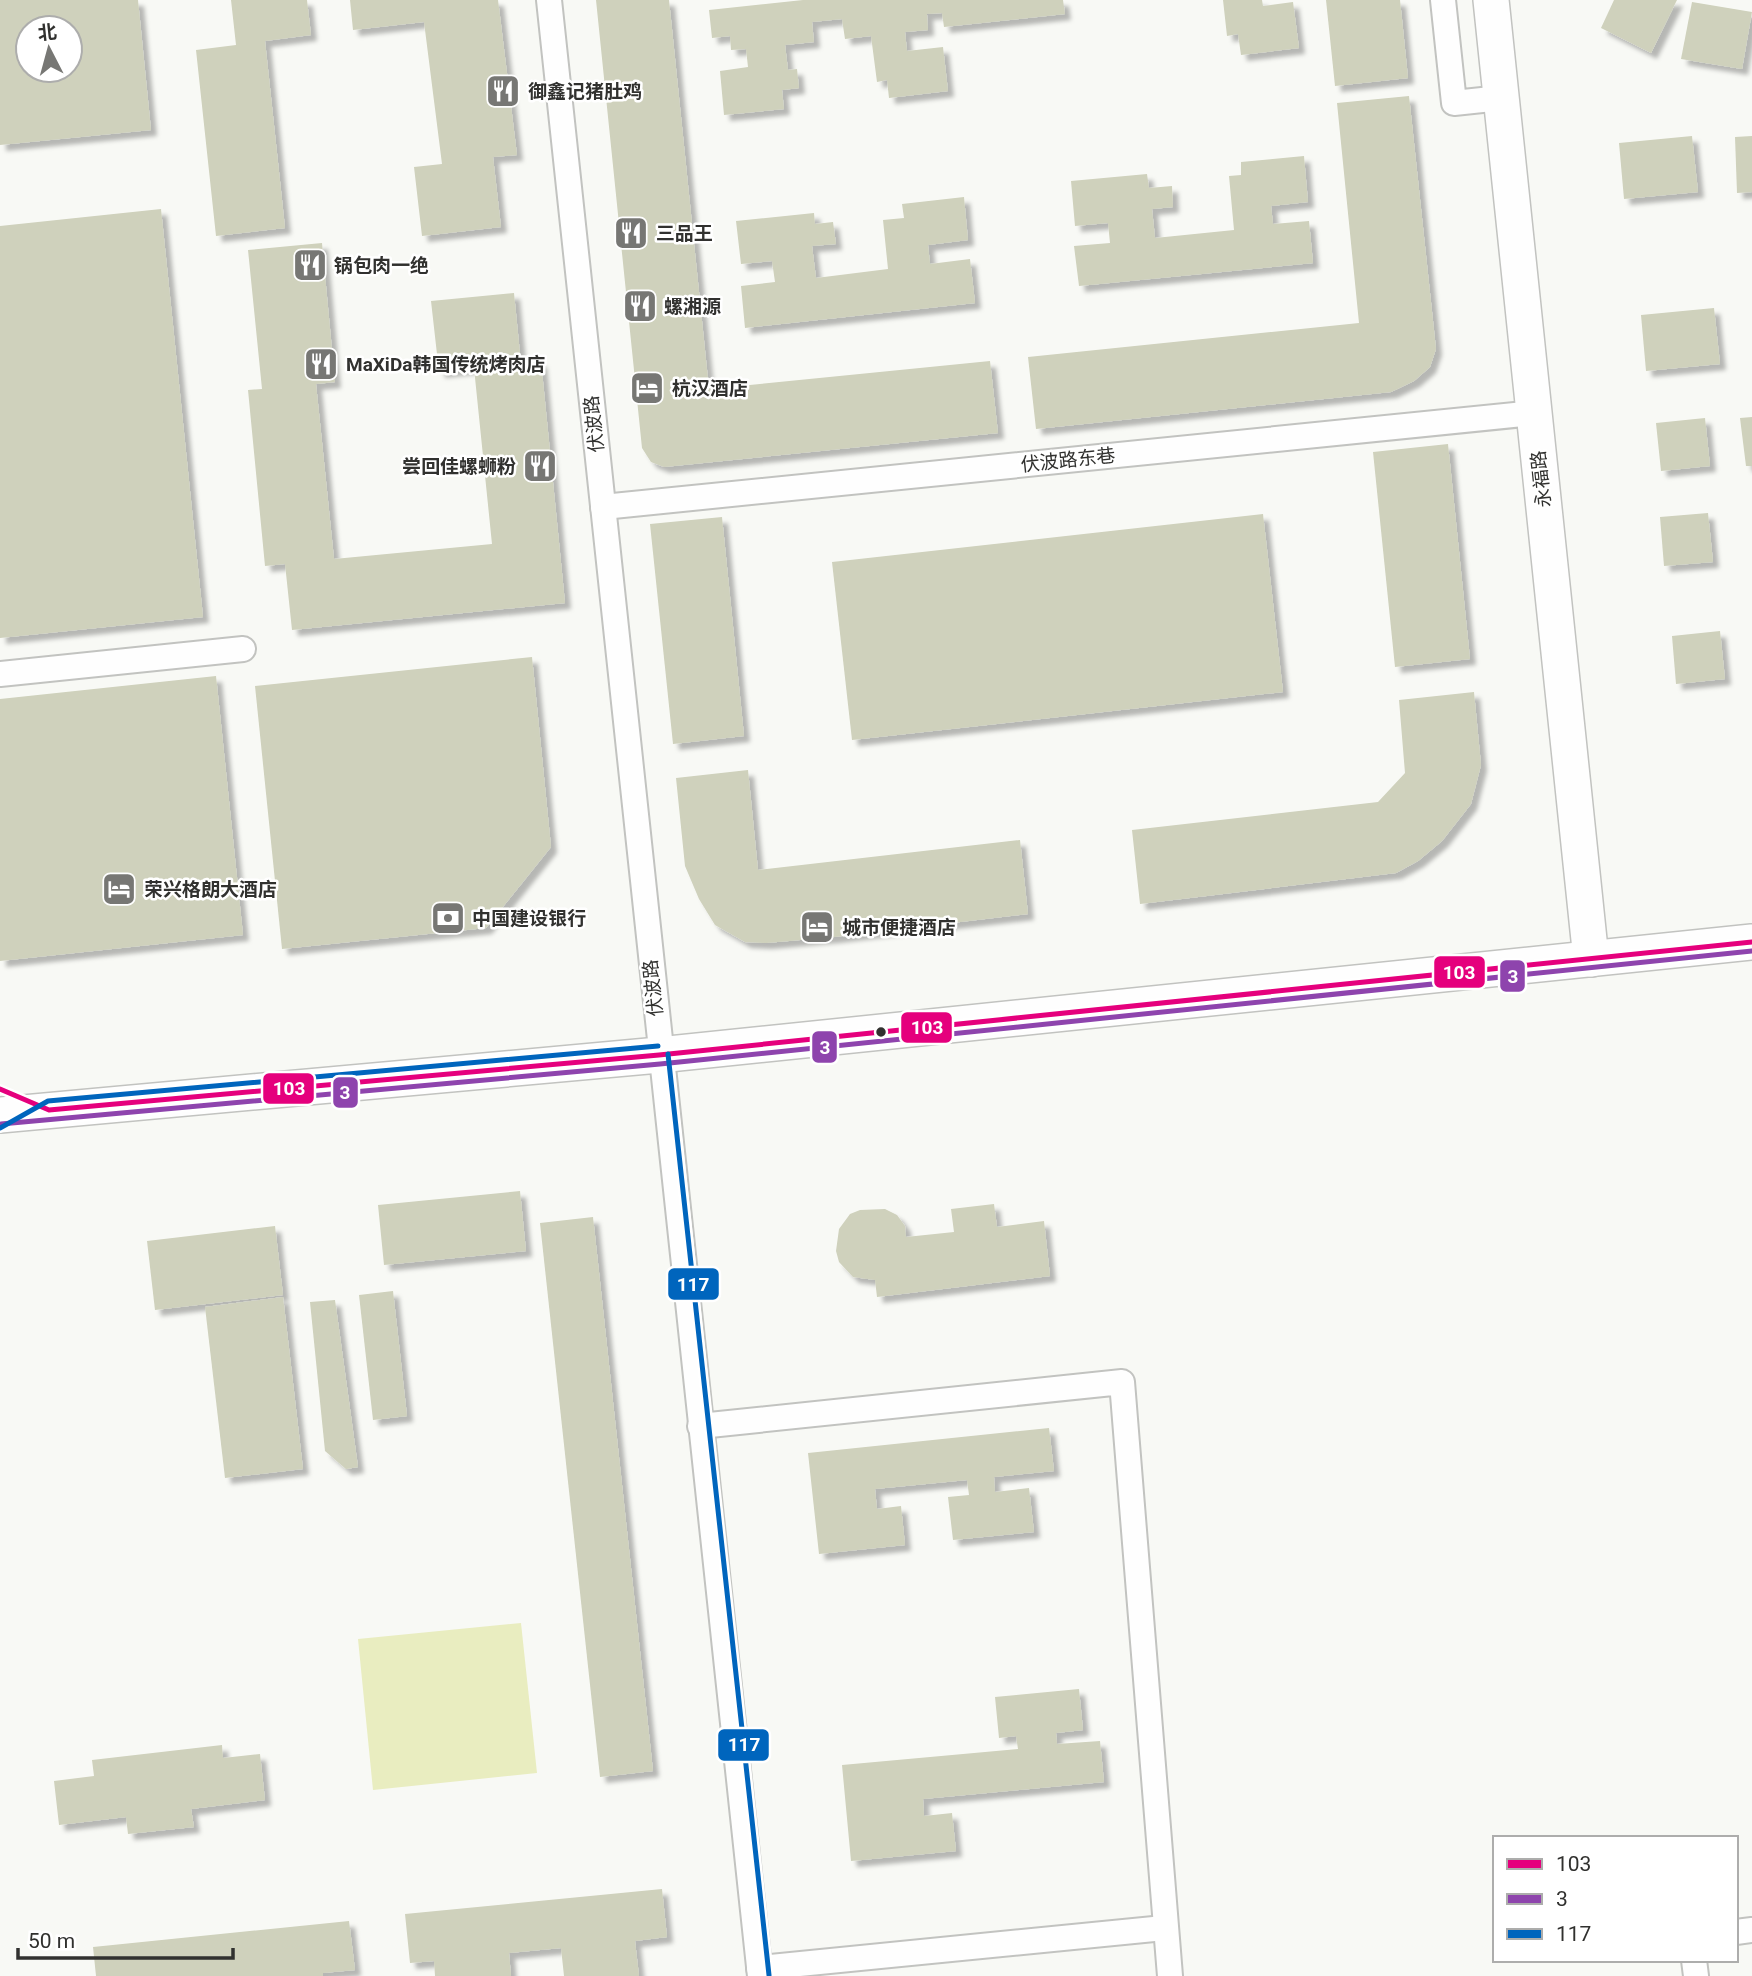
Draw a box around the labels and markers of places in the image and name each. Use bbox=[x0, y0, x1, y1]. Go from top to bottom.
restaurant icon: 御鑫记猪肚鸡 bbox=[484, 72, 522, 110]
place label: 御鑫记猪肚鸡 bbox=[528, 80, 642, 103]
restaurant icon: 三品王 bbox=[612, 214, 650, 252]
place label: 三品王 bbox=[656, 222, 713, 245]
restaurant icon: 锅包肉一绝 bbox=[291, 246, 329, 284]
place label: 锅包肉一绝 bbox=[334, 254, 429, 277]
restaurant icon: 螺湘源 bbox=[621, 287, 659, 325]
place label: 螺湘源 bbox=[664, 295, 721, 318]
restaurant icon: MaXiDa韩国传统烤肉店 bbox=[302, 345, 340, 383]
place label: MaXiDa韩国传统烤肉店 bbox=[346, 353, 545, 376]
hotel icon: 杭汉酒店 bbox=[628, 369, 666, 407]
place label: 杭汉酒店 bbox=[672, 377, 748, 400]
restaurant icon: 尝回佳螺蛳粉 bbox=[521, 447, 559, 485]
place label: 尝回佳螺蛳粉 bbox=[402, 455, 516, 478]
hotel icon: 荣兴格朗大酒店 bbox=[100, 870, 138, 908]
place label: 荣兴格朗大酒店 bbox=[144, 878, 277, 901]
bank icon: 中国建设银行 bbox=[429, 899, 467, 937]
place label: 中国建设银行 bbox=[472, 907, 586, 930]
hotel icon: 城市便捷酒店 bbox=[798, 908, 836, 946]
place label: 城市便捷酒店 bbox=[842, 916, 956, 939]
unlabelled marker bbox=[874, 1025, 888, 1039]

